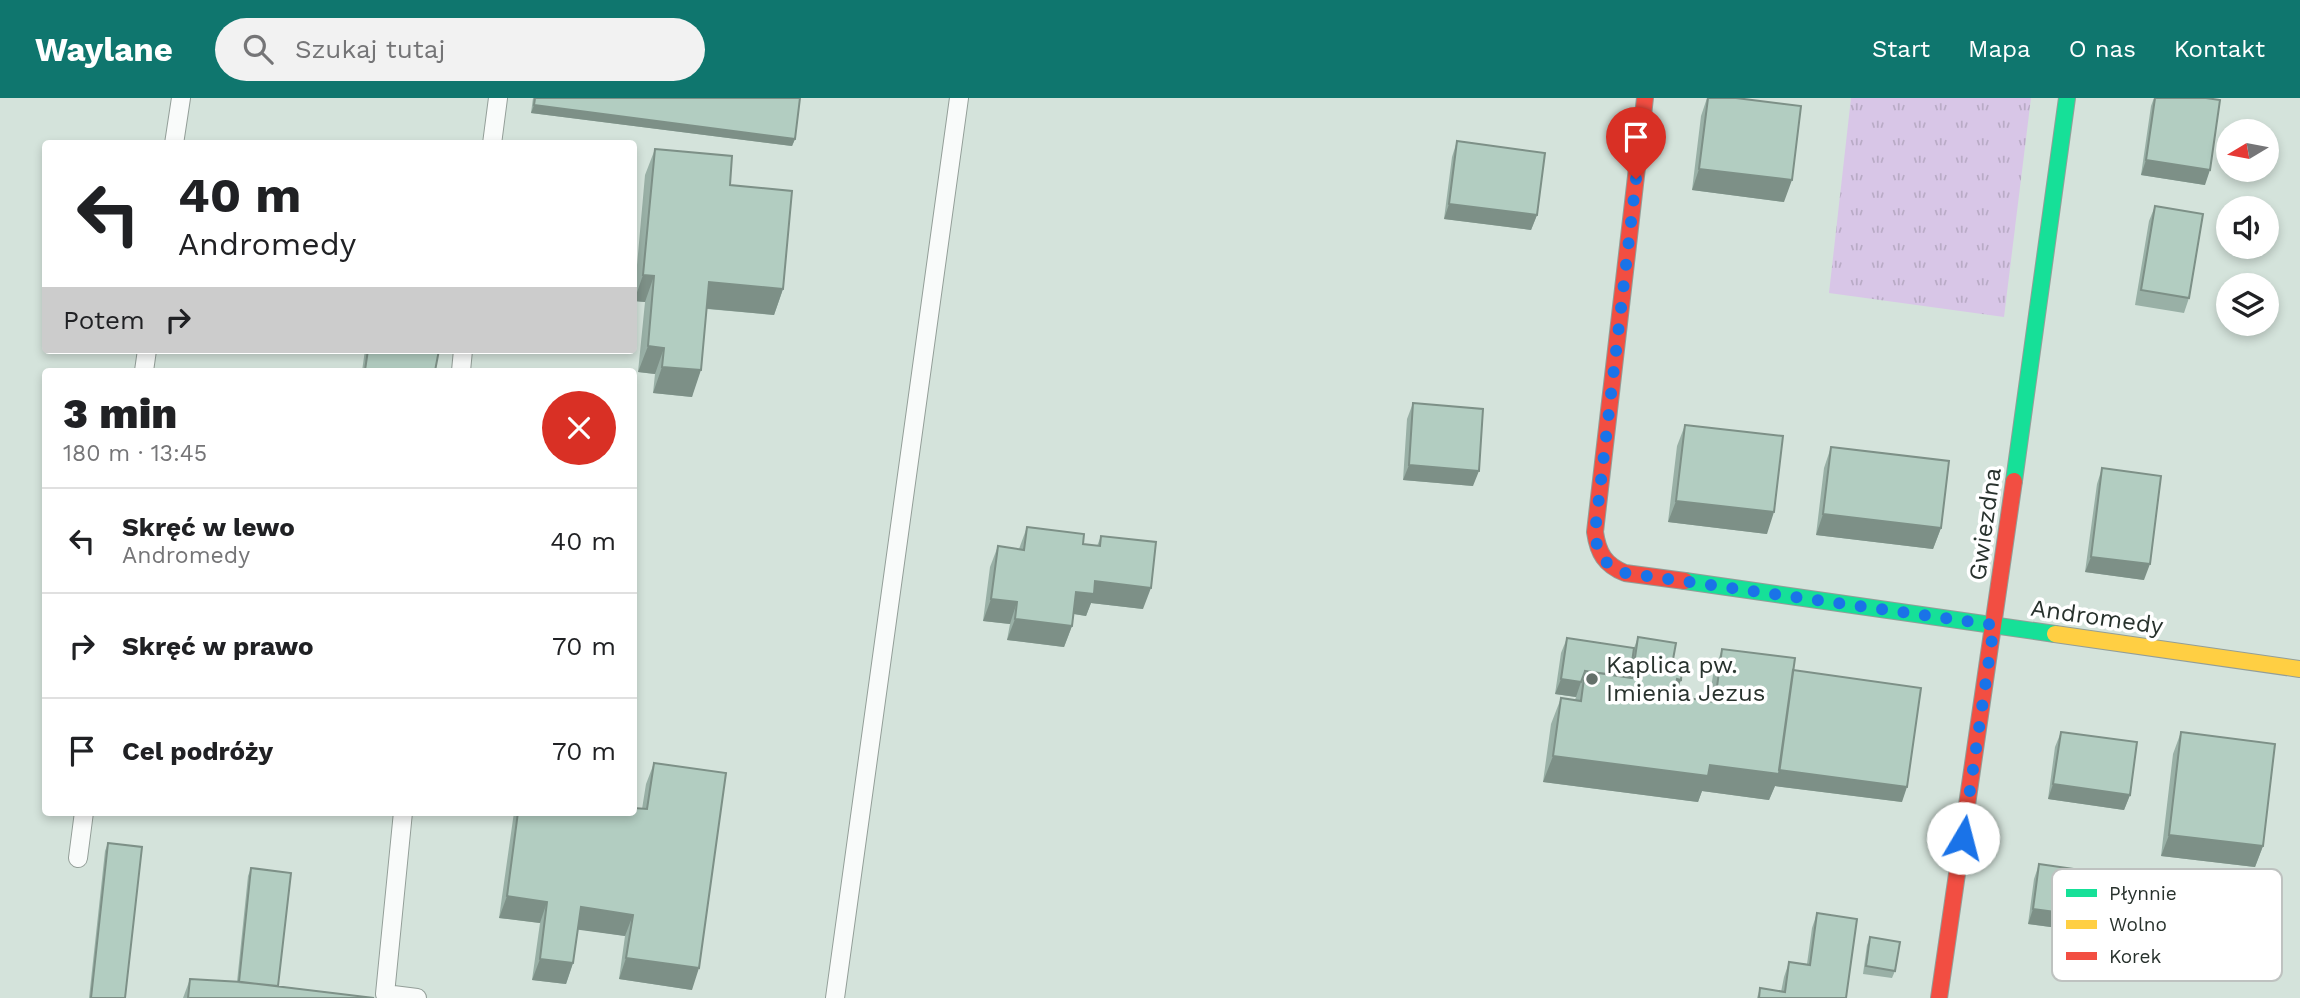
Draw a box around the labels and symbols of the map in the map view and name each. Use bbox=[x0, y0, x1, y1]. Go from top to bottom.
pin bbox=[1606, 107, 1666, 179]
north arrow bbox=[2216, 119, 2278, 182]
street label: Gwiezdna bbox=[1963, 466, 2007, 582]
street label: Andromedy bbox=[2029, 594, 2166, 640]
place label: Kaplica pw. Imienia Jezus bbox=[1606, 651, 1765, 707]
marker: Kaplica pw. Imienia Jezus bbox=[1584, 671, 1600, 687]
position arrow bbox=[1926, 801, 2000, 875]
legend bbox=[2052, 869, 2282, 981]
text: Płynnie bbox=[2109, 882, 2177, 905]
text: Wolno bbox=[2109, 913, 2167, 936]
text: Korek bbox=[2109, 945, 2161, 968]

